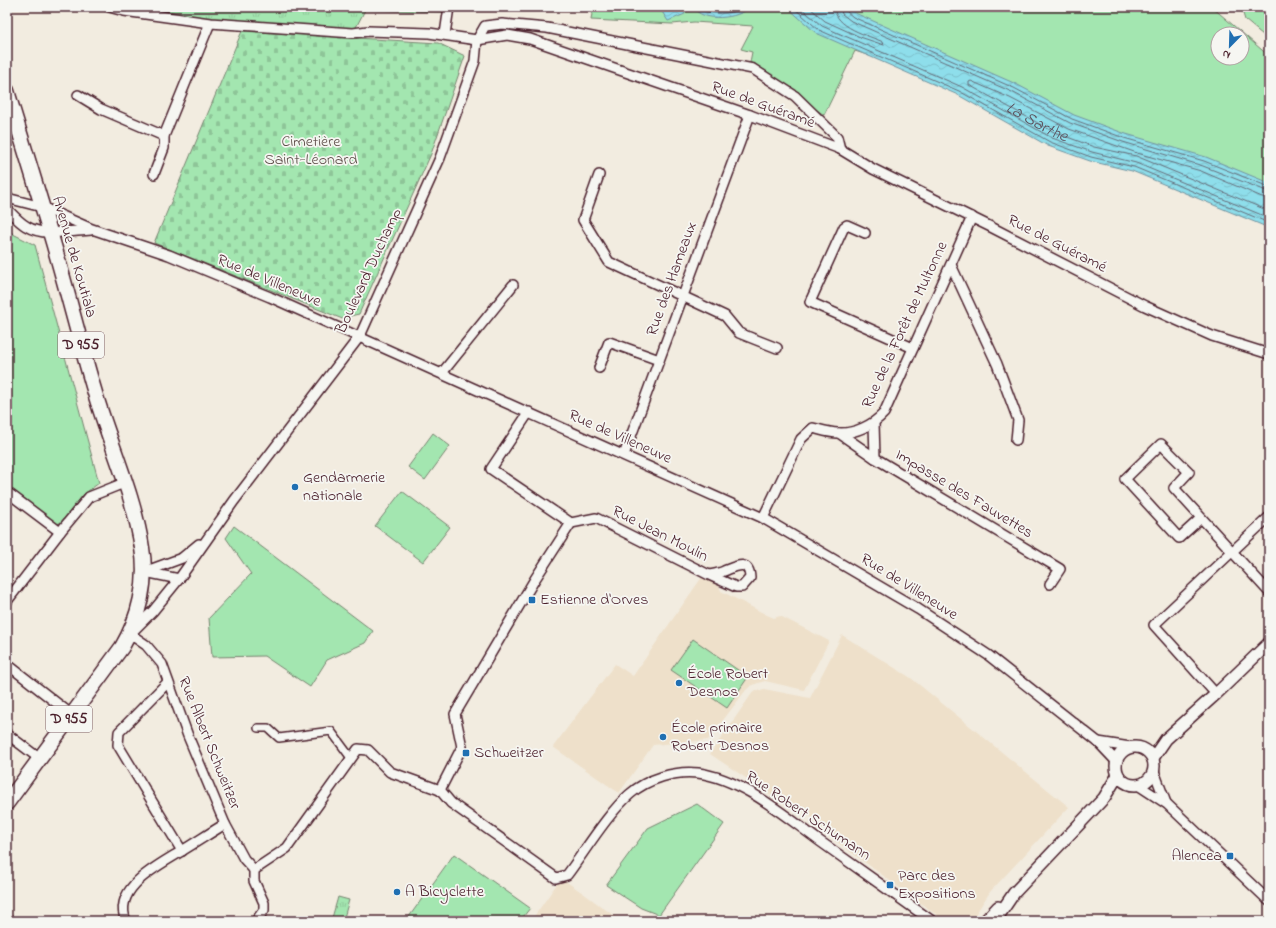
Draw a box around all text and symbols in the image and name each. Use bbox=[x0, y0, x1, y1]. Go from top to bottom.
north arrow bbox=[1210, 26, 1250, 66]
text: N bbox=[1220, 45, 1233, 63]
street label: Rue de Guéramé bbox=[708, 75, 819, 135]
water label: La Sarthe bbox=[1002, 96, 1073, 149]
park label: Cimetière Saint-Léonard bbox=[265, 130, 357, 172]
street label: Avenue de Koutiala bbox=[45, 193, 103, 321]
street label: Boulevard Duchamp bbox=[329, 204, 409, 339]
street label: Rue de Guéramé bbox=[1003, 209, 1112, 280]
street label: Rue des Hameaux bbox=[640, 219, 704, 339]
street label: Rue de la Forêt de Multonne bbox=[856, 237, 955, 412]
street label: Rue de Villeneuve bbox=[213, 248, 326, 314]
road number: D 955 bbox=[58, 332, 104, 358]
street label: Rue de Villeneuve bbox=[564, 403, 676, 471]
street label: Impasse des Fauvettes bbox=[890, 443, 1038, 545]
place label: Gendarmerie nationale bbox=[303, 466, 386, 508]
marker: Gendarmerie nationale bbox=[290, 482, 300, 492]
street label: Rue Jean Moulin bbox=[608, 499, 712, 569]
street label: Rue de Villeneuve bbox=[856, 547, 963, 627]
place label: Estienne d'Orves bbox=[540, 588, 648, 612]
marker: Estienne d'Orves bbox=[527, 595, 537, 605]
place label: École Robert Desnos bbox=[686, 662, 769, 704]
street label: Rue Albert Schweitzer bbox=[171, 673, 247, 813]
marker: École Robert Desnos bbox=[674, 678, 684, 688]
road number: D 955 bbox=[46, 706, 92, 732]
place label: École primaire Robert Desnos bbox=[671, 716, 769, 758]
marker: École primaire Robert Desnos bbox=[658, 732, 668, 742]
place label: Schweitzer bbox=[474, 741, 544, 765]
marker: Schweitzer bbox=[461, 748, 471, 758]
street label: Rue Robert Schumann bbox=[740, 765, 876, 867]
place label: Alencea bbox=[1171, 844, 1222, 868]
marker: Alencea bbox=[1225, 851, 1235, 861]
place label: Parc des Expositions bbox=[898, 864, 976, 906]
place label: A Bicyclette bbox=[405, 880, 485, 904]
marker: Parc des Expositions bbox=[885, 880, 895, 890]
marker: A Bicyclette bbox=[392, 887, 402, 897]

